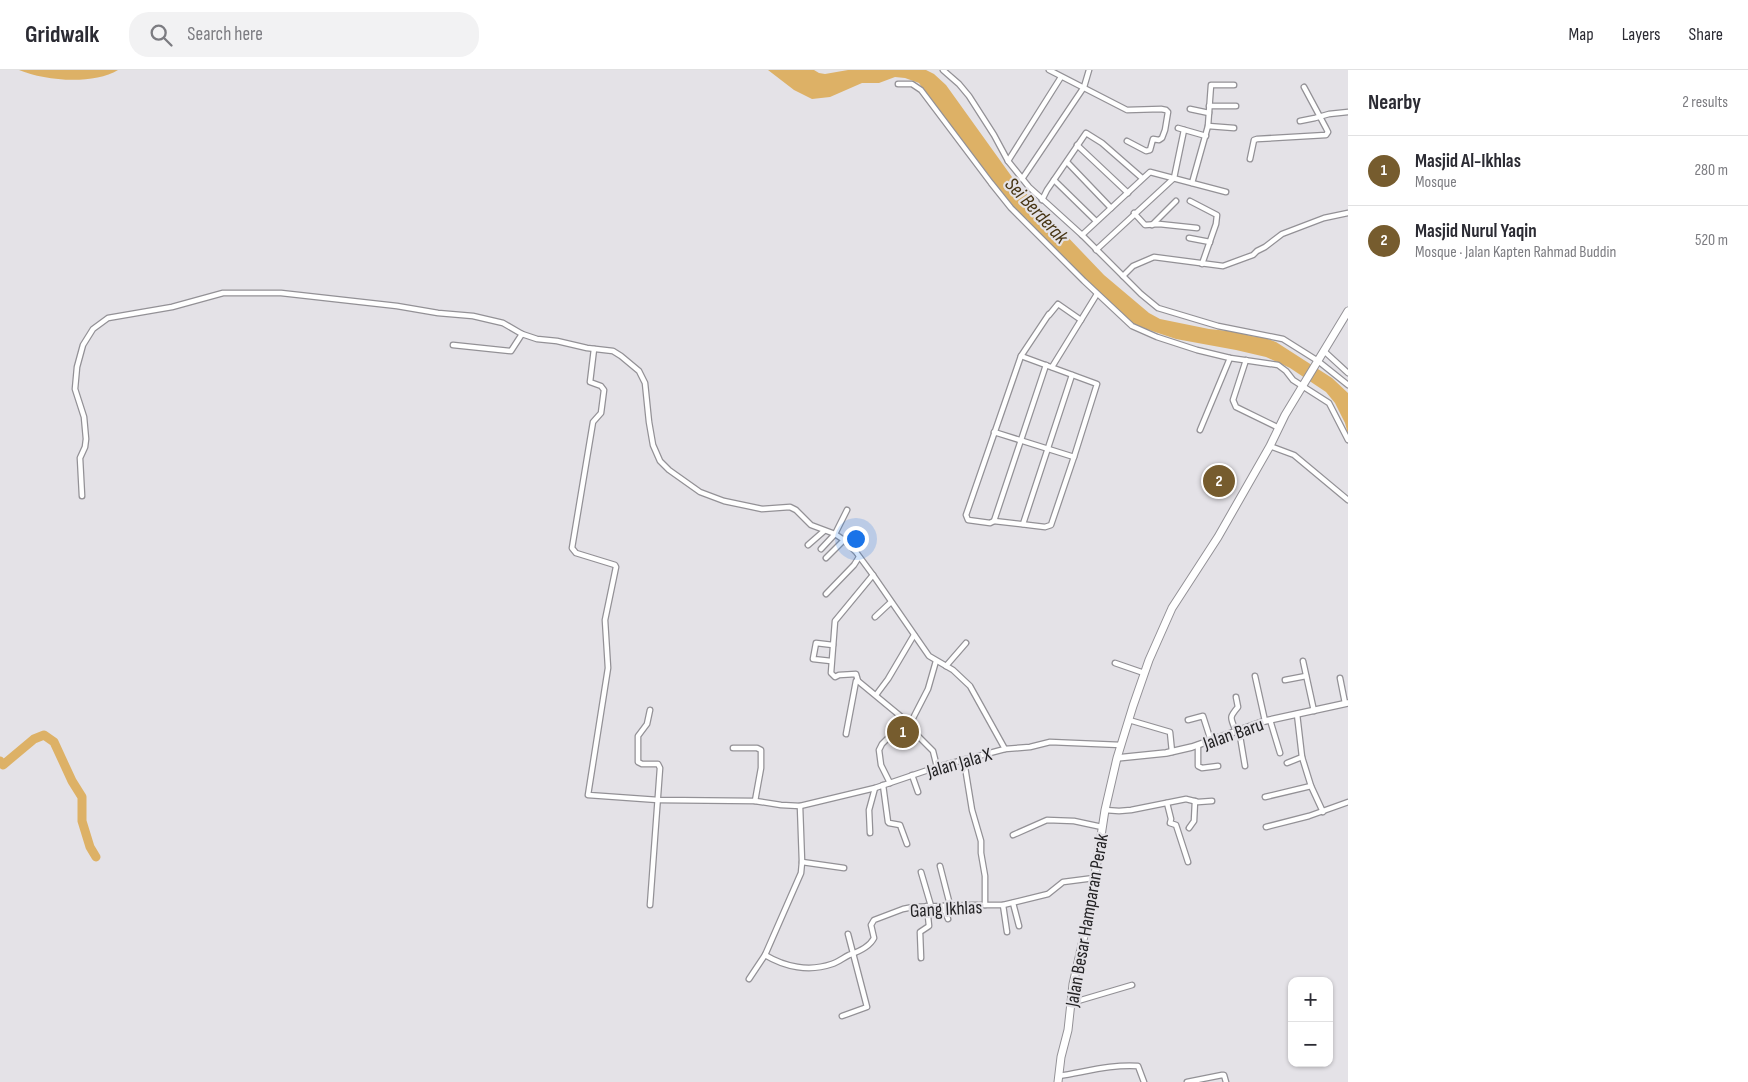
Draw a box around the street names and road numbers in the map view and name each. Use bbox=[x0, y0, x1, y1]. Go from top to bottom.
street label: Jalan Baru bbox=[1199, 713, 1267, 756]
street label: Jalan Jala X bbox=[923, 743, 994, 784]
street label: Jalan Besar Hamparan Perak bbox=[1061, 831, 1114, 1009]
street label: Gang Ikhlas bbox=[909, 896, 983, 923]

